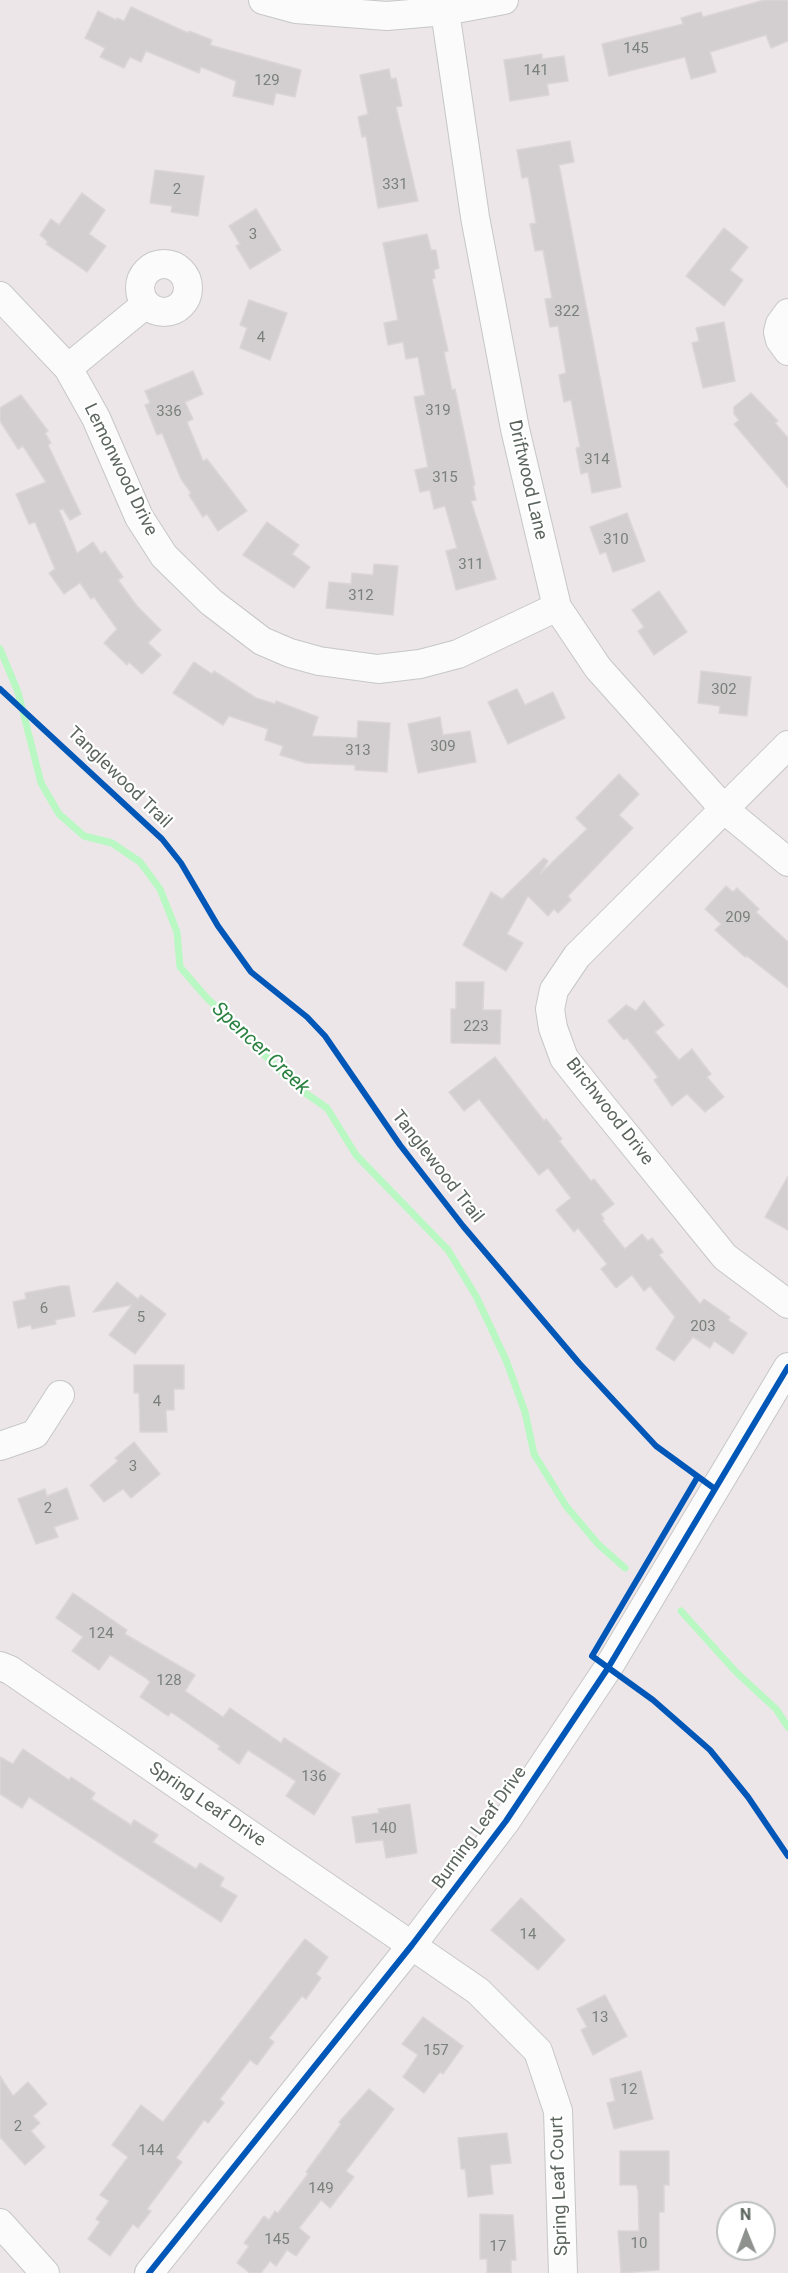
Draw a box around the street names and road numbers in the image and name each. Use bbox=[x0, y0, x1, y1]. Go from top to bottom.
street label: Lemonwood Drive bbox=[79, 400, 161, 540]
street label: Driftwood Lane bbox=[503, 418, 551, 542]
street label: Tanglewood Trail bbox=[62, 723, 176, 833]
street label: Birchwood Drive bbox=[560, 1054, 658, 1170]
street label: Tanglewood Trail bbox=[386, 1107, 488, 1227]
street label: Spring Leaf Drive bbox=[145, 1758, 269, 1852]
street label: Burning Leaf Drive bbox=[428, 1762, 532, 1894]
street label: Spring Leaf Court bbox=[547, 2116, 573, 2256]

